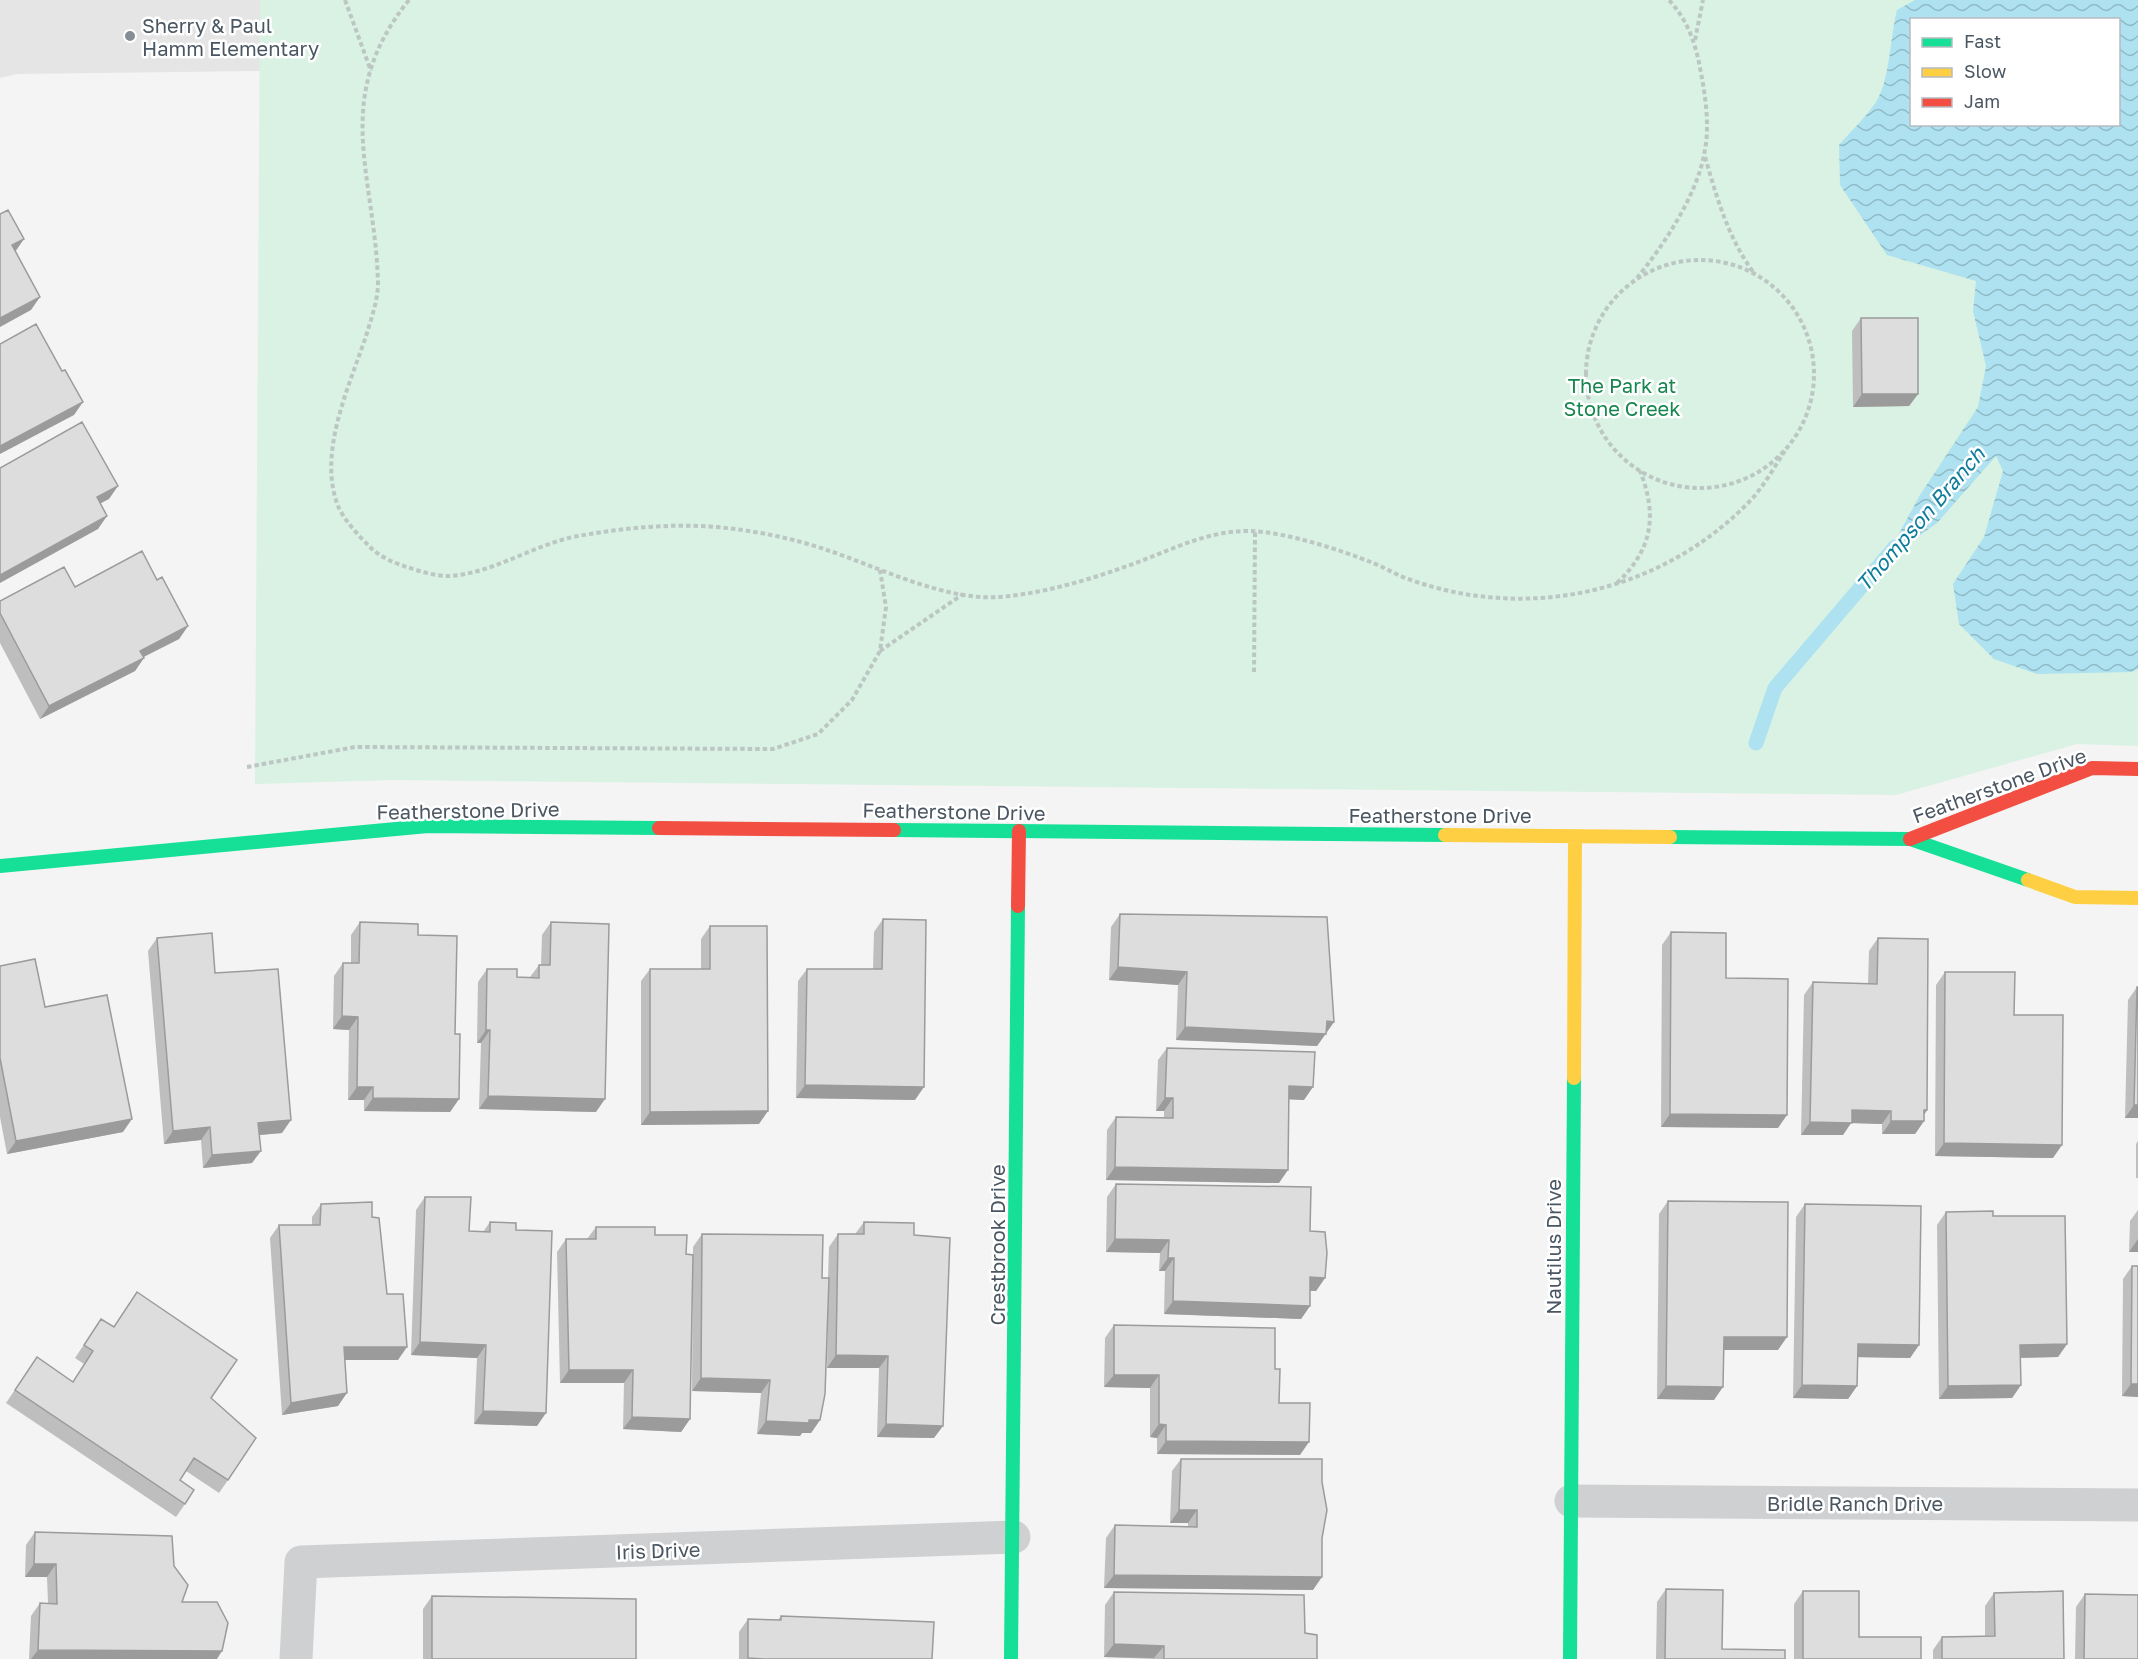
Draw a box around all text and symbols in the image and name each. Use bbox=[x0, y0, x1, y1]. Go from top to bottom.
place label: Sherry & Paul Hamm Elementary bbox=[142, 13, 319, 60]
legend bbox=[1910, 18, 2120, 126]
marker: Sherry & Paul Hamm Elementary bbox=[123, 29, 137, 43]
text: Fast bbox=[1964, 30, 2001, 52]
text: Slow bbox=[1964, 60, 2007, 82]
text: Jam bbox=[1964, 90, 2000, 112]
park label: The Park at Stone Creek bbox=[1564, 373, 1681, 420]
water label: Thompson Branch bbox=[1850, 441, 1991, 597]
street label: Featherstone Drive bbox=[1909, 742, 2089, 828]
street label: Featherstone Drive bbox=[376, 796, 560, 824]
street label: Featherstone Drive bbox=[862, 797, 1046, 825]
street label: Featherstone Drive bbox=[1348, 803, 1532, 827]
street label: Crestbrook Drive bbox=[985, 1164, 1009, 1326]
street label: Nautilus Drive bbox=[1541, 1179, 1565, 1315]
street label: Bridle Ranch Drive bbox=[1767, 1491, 1943, 1515]
street label: Iris Drive bbox=[615, 1537, 701, 1563]

